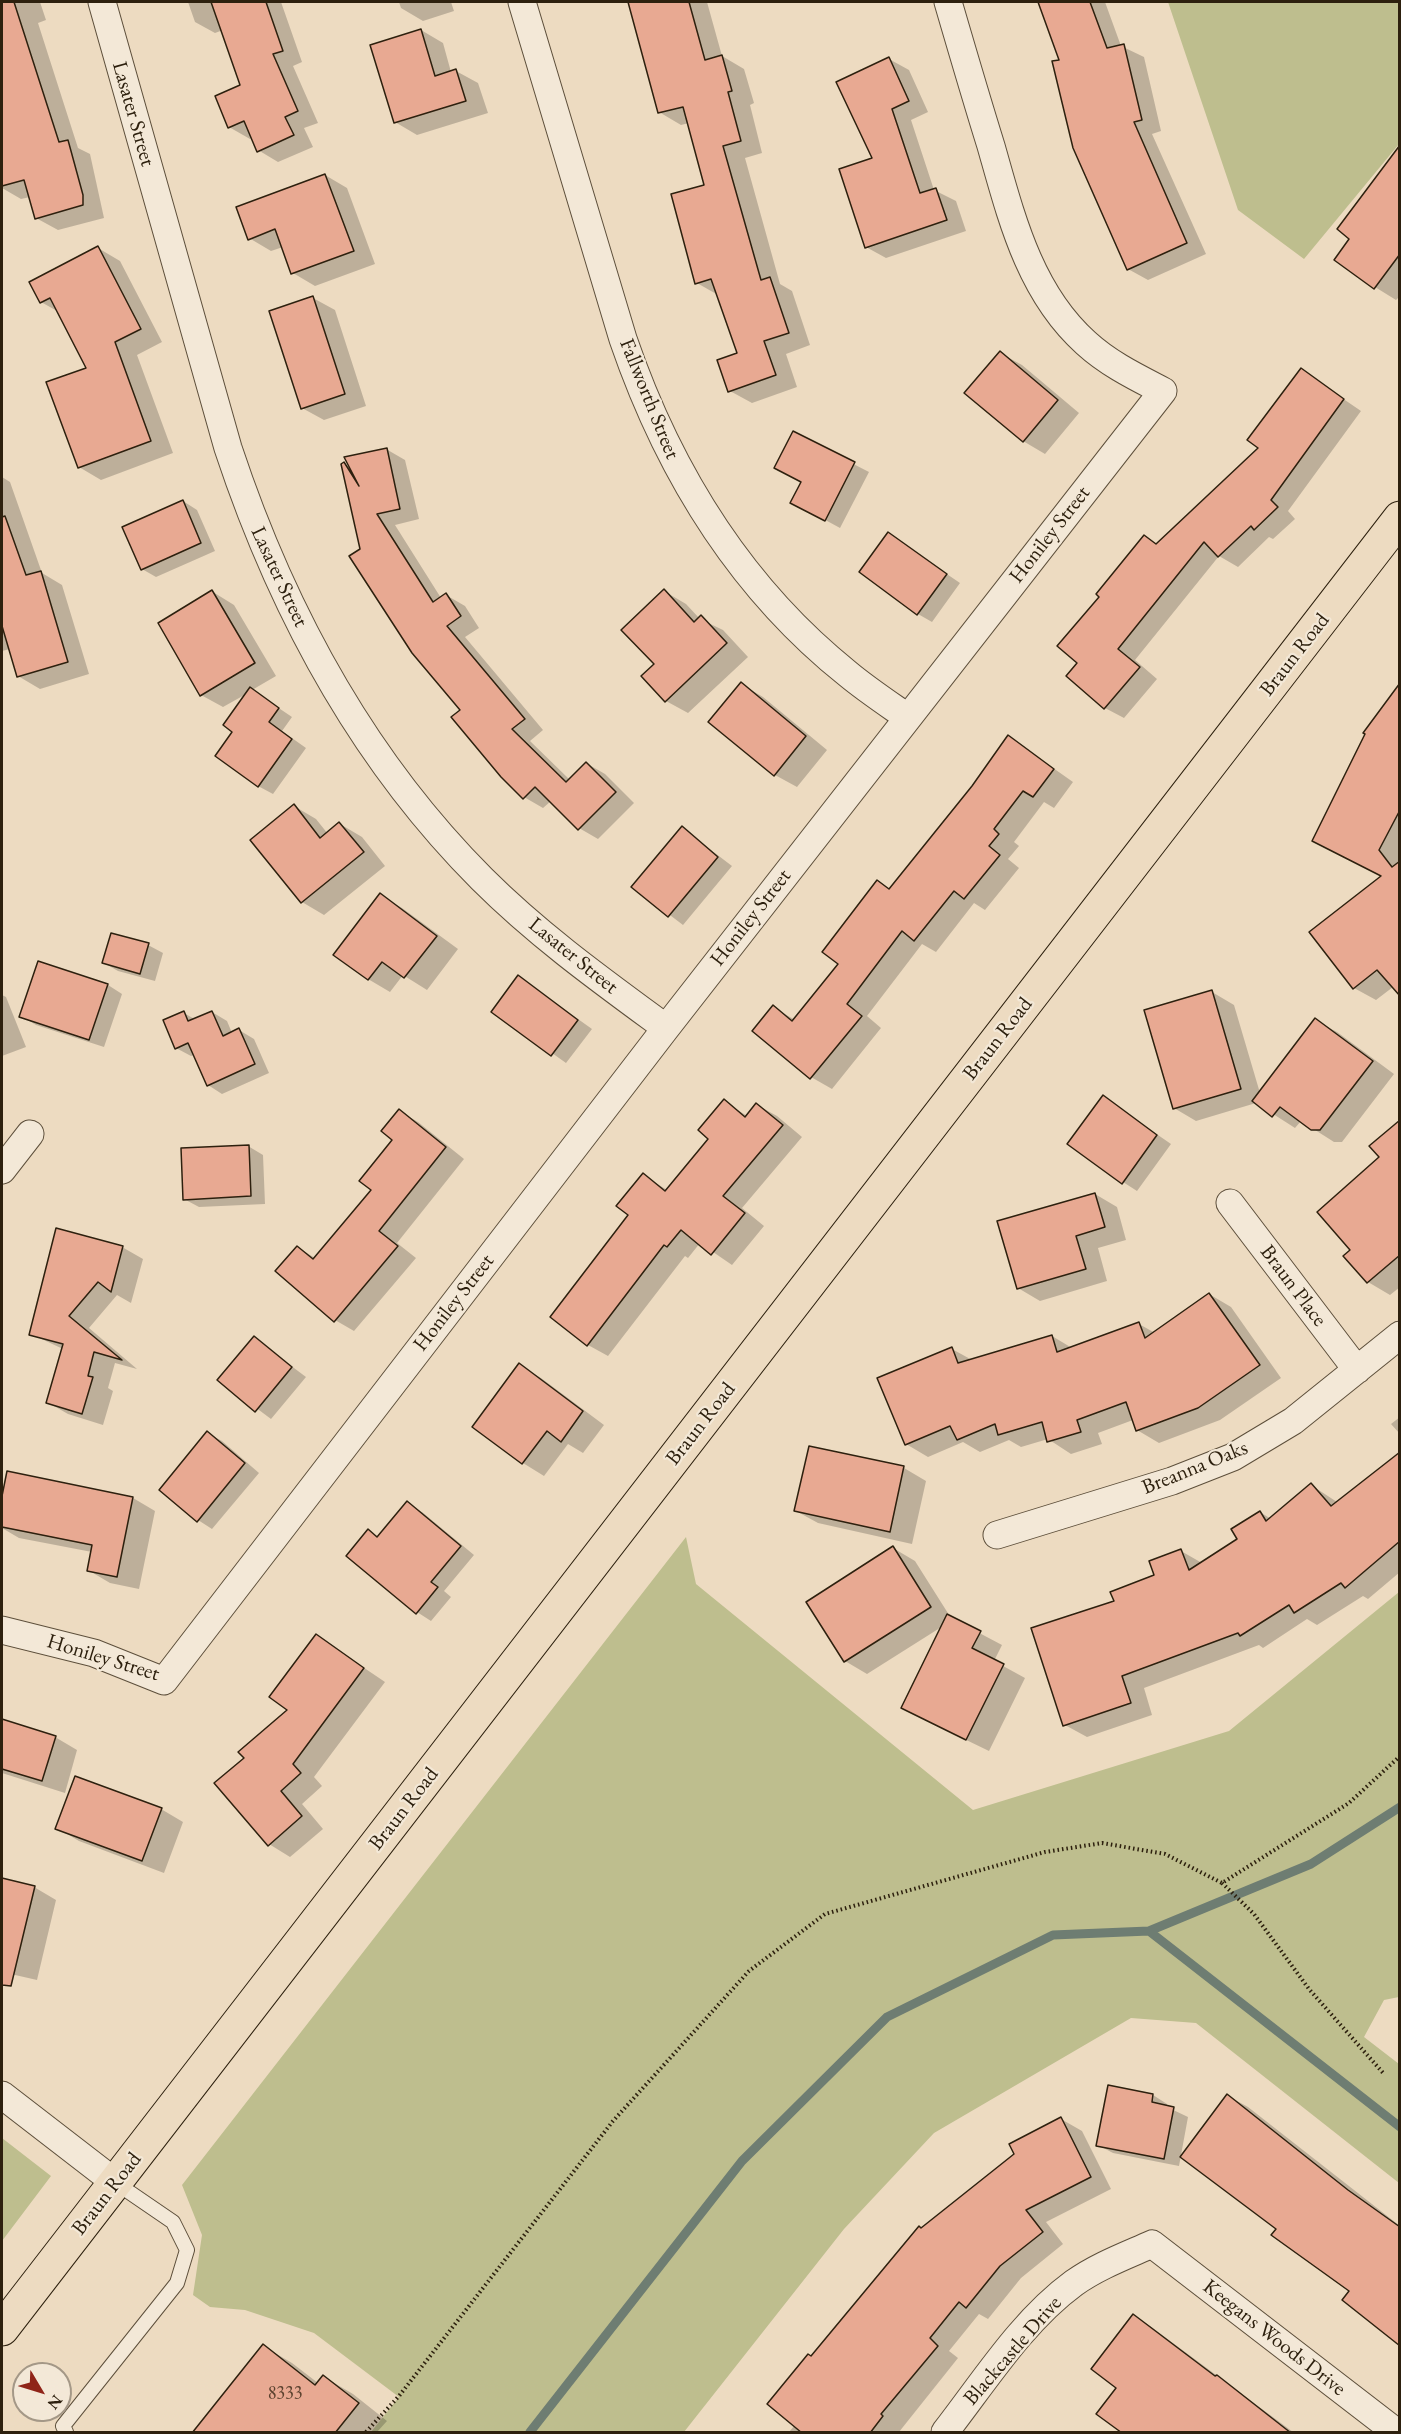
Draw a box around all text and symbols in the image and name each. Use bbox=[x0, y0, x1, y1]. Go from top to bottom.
street label: Lasater Street bbox=[106, 59, 160, 169]
street label: Fallworth Street bbox=[613, 335, 685, 463]
street label: Honiley Street bbox=[1004, 481, 1096, 589]
street label: Lasater Street bbox=[245, 523, 313, 631]
street label: Braun Road bbox=[1255, 609, 1335, 701]
street label: Honiley Street bbox=[705, 864, 797, 972]
street label: Lasater Street bbox=[523, 912, 623, 1000]
street label: Braun Road bbox=[958, 993, 1038, 1085]
street label: Braun Place bbox=[1254, 1240, 1332, 1332]
street label: Honiley Street bbox=[408, 1249, 500, 1357]
street label: Braun Road bbox=[661, 1378, 741, 1470]
street label: Breanna Oaks bbox=[1138, 1435, 1252, 1501]
street label: Honiley Street bbox=[44, 1629, 162, 1687]
street label: Braun Road bbox=[364, 1763, 444, 1855]
street label: Braun Road bbox=[67, 2148, 147, 2240]
street label: Keegans Woods Drive bbox=[1198, 2274, 1350, 2402]
street label: Blackcastle Drive bbox=[959, 2291, 1067, 2411]
north arrow bbox=[12, 2362, 72, 2422]
house number: 8333 bbox=[268, 2383, 302, 2405]
text: N bbox=[43, 2391, 67, 2414]

